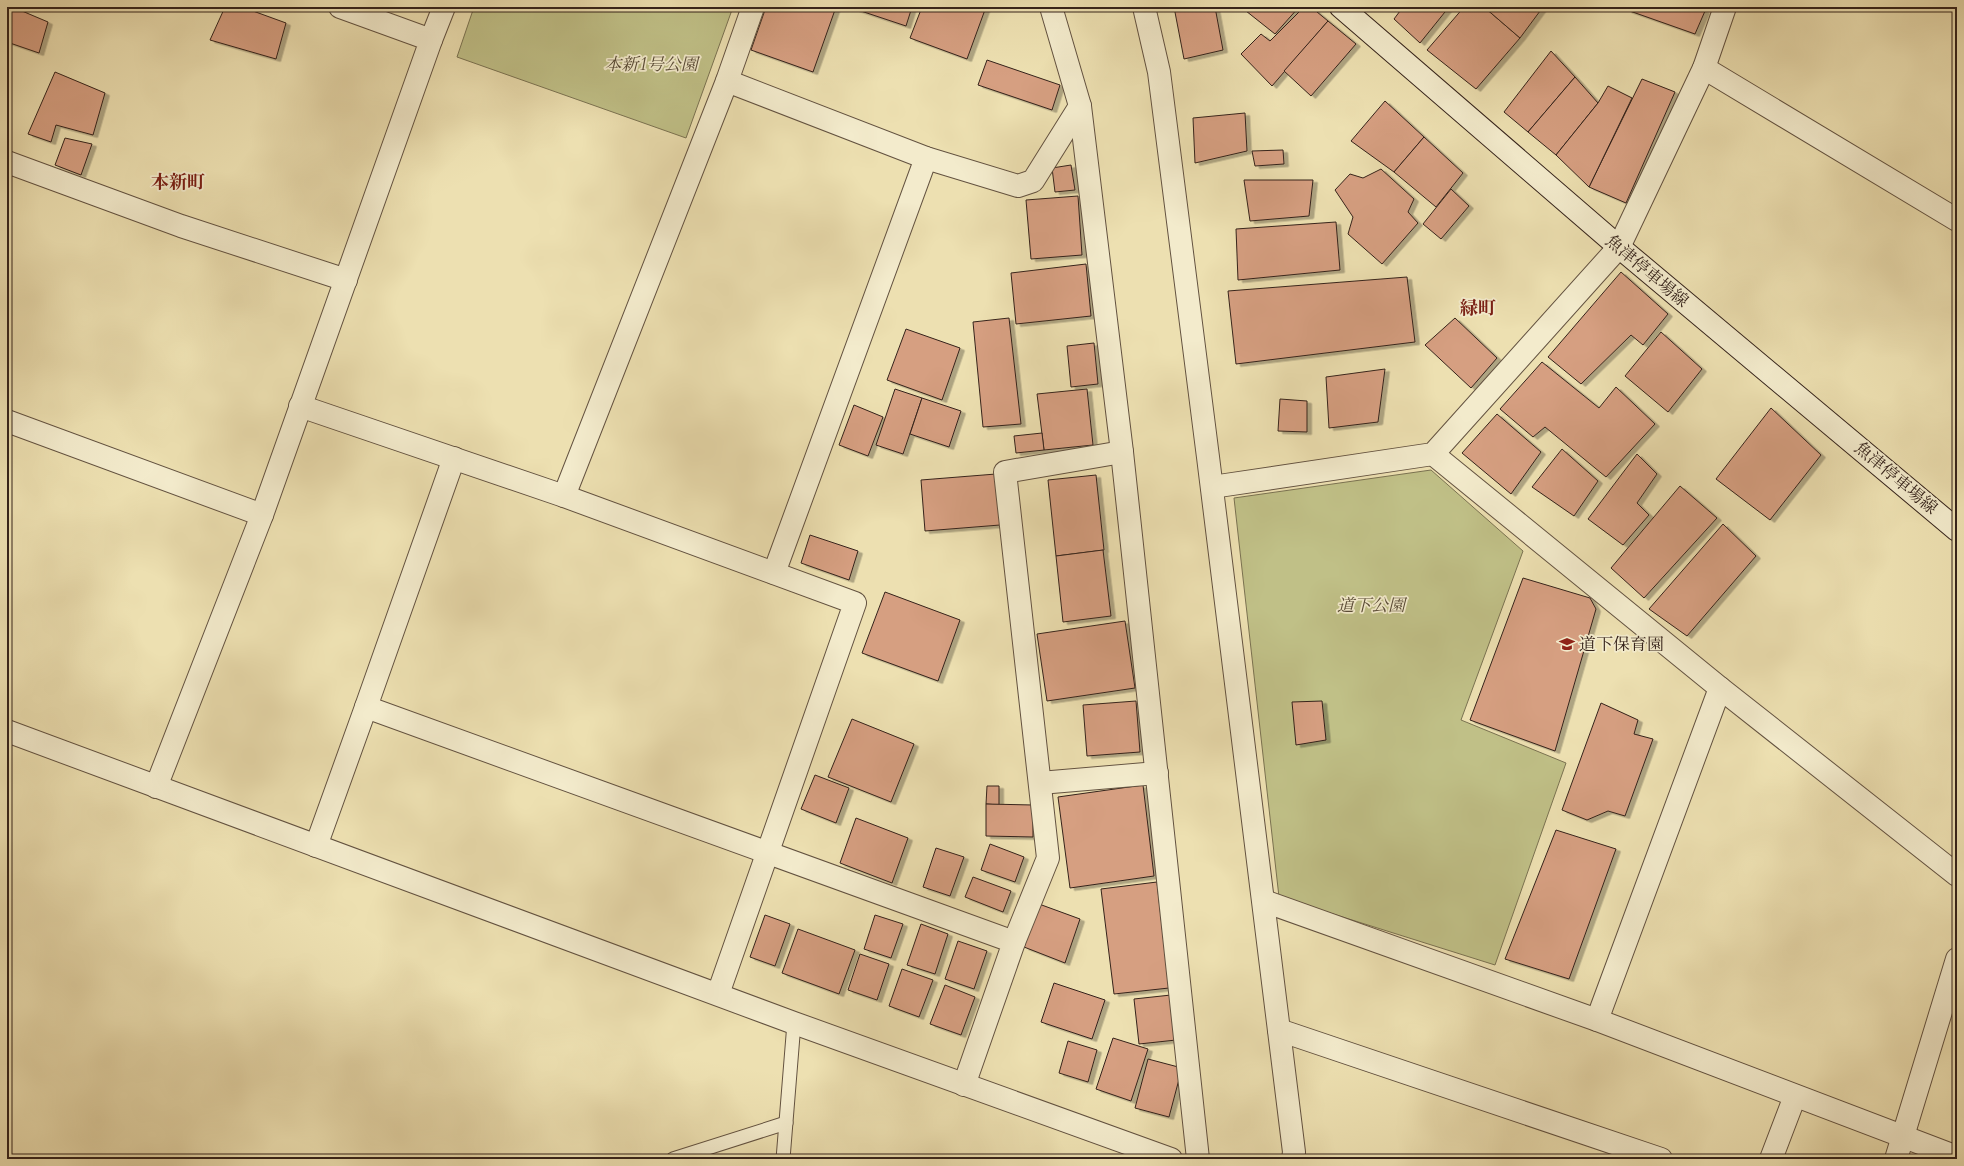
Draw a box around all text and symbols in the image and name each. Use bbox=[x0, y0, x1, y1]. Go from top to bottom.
park label: 本新1号公園 bbox=[604, 53, 701, 76]
district label: 本新町 bbox=[151, 170, 205, 195]
street label: 魚津停車場線 bbox=[1601, 229, 1693, 313]
district label: 緑町 bbox=[1460, 296, 1496, 321]
street label: 魚津停車場線 bbox=[1850, 436, 1942, 520]
park label: 道下公園 bbox=[1337, 594, 1408, 617]
place label: 道下保育園 bbox=[1579, 633, 1664, 656]
school or university icon: 道下保育園 bbox=[1558, 635, 1576, 653]

